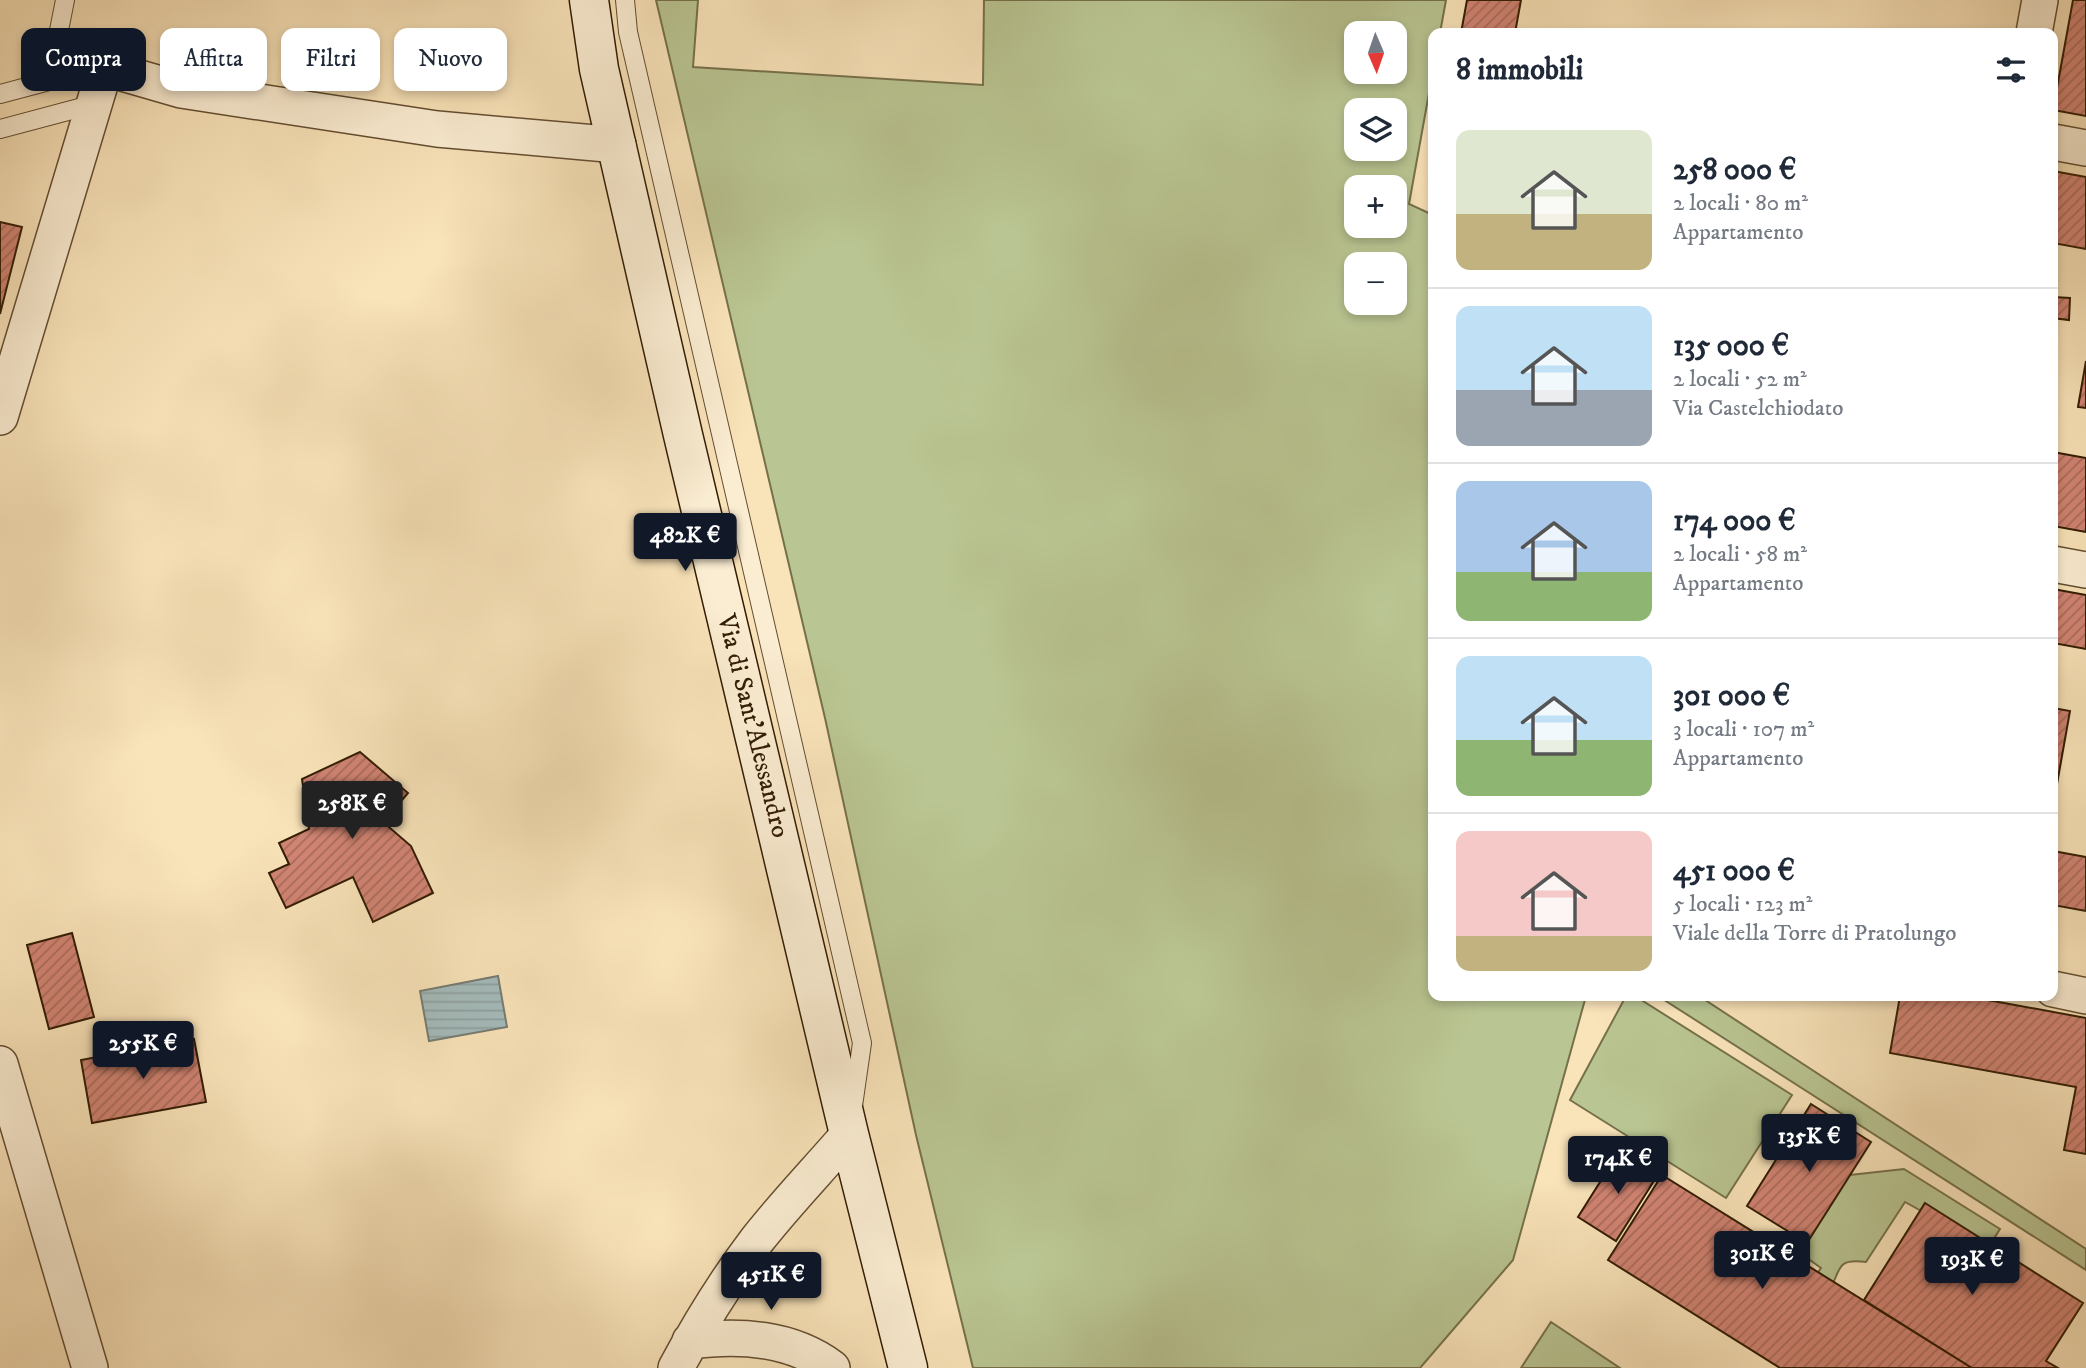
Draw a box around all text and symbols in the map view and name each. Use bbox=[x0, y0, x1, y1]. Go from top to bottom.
north arrow bbox=[1344, 21, 1407, 84]
map controls bbox=[1344, 21, 1407, 315]
chip: Compra bbox=[21, 28, 146, 91]
chip: Affitta bbox=[160, 28, 267, 91]
chip: Filtri bbox=[281, 28, 380, 91]
chip: Nuovo bbox=[394, 28, 507, 91]
icon: filters bbox=[1992, 51, 2030, 89]
text: 8 immobili bbox=[1456, 52, 1583, 89]
button: layers bbox=[1344, 98, 1407, 161]
text: 258 000 € bbox=[1673, 152, 1796, 189]
icon: home bbox=[1512, 158, 1596, 242]
button: + bbox=[1344, 175, 1407, 238]
text: 2 locali · 80 m² bbox=[1673, 189, 1808, 218]
text: Appartamento bbox=[1673, 218, 1803, 247]
button: − bbox=[1344, 252, 1407, 315]
text: 135 000 € bbox=[1673, 328, 1789, 365]
icon: home bbox=[1512, 334, 1596, 418]
text: 2 locali · 52 m² bbox=[1673, 365, 1807, 394]
text: Via Castelchiodato bbox=[1673, 394, 1843, 423]
text: 174 000 € bbox=[1673, 503, 1795, 540]
icon: home bbox=[1512, 509, 1596, 593]
pin: 482K € bbox=[628, 514, 742, 573]
text: 482K € bbox=[650, 521, 720, 550]
text: 2 locali · 58 m² bbox=[1673, 540, 1807, 569]
text: Appartamento bbox=[1673, 569, 1803, 598]
street label: Via di Sant'Alessandro bbox=[709, 610, 797, 841]
text: 301 000 € bbox=[1673, 678, 1790, 715]
icon: home bbox=[1512, 684, 1596, 768]
text: 3 locali · 107 m² bbox=[1673, 715, 1814, 744]
text: Appartamento bbox=[1673, 744, 1803, 773]
pin: 258K € bbox=[295, 782, 409, 841]
text: 258K € bbox=[318, 789, 386, 818]
text: 451 000 € bbox=[1673, 853, 1795, 890]
icon: home bbox=[1512, 859, 1596, 943]
text: 5 locali · 123 m² bbox=[1673, 890, 1813, 919]
text: Viale della Torre di Pratolungo bbox=[1673, 919, 1956, 948]
pin: 255K € bbox=[86, 1021, 200, 1081]
text: 255K € bbox=[109, 1029, 177, 1058]
pin: 135K € bbox=[1752, 1114, 1866, 1174]
text: 135K € bbox=[1777, 1122, 1841, 1151]
pin: 174K € bbox=[1561, 1136, 1675, 1196]
text: 174K € bbox=[1584, 1144, 1652, 1173]
pin: 301K € bbox=[1705, 1232, 1819, 1291]
pin: 193K € bbox=[1915, 1238, 2029, 1297]
text: 301K € bbox=[1730, 1239, 1794, 1268]
text: 193K € bbox=[1940, 1245, 2004, 1274]
pin: 451K € bbox=[714, 1252, 828, 1312]
text: 451K € bbox=[737, 1260, 805, 1289]

